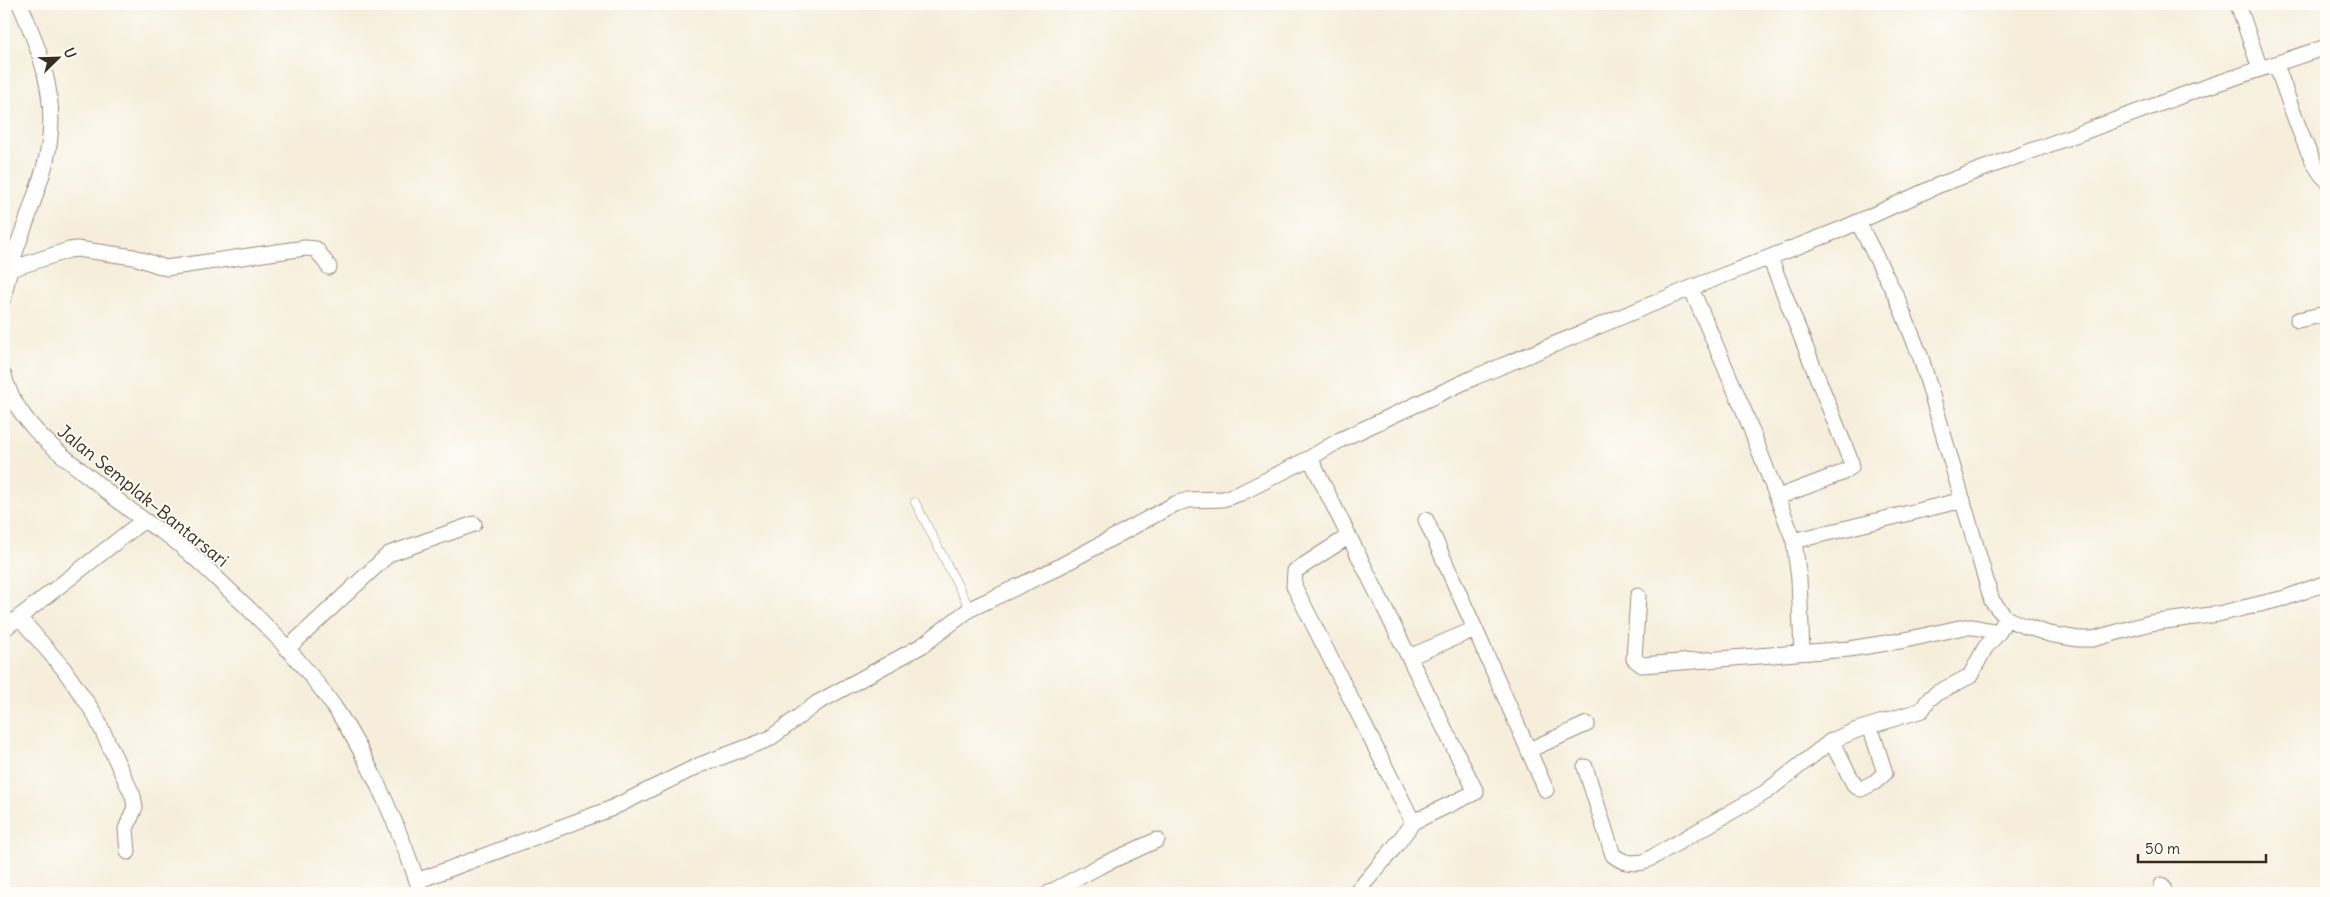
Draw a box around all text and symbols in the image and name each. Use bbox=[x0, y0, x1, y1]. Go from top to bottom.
north arrow bbox=[32, 32, 82, 82]
text: U bbox=[60, 45, 80, 61]
street label: Jalan Semplak–Bantarsari bbox=[53, 420, 234, 572]
scale bar bbox=[2138, 832, 2265, 864]
text: 50 m bbox=[2145, 839, 2180, 858]

